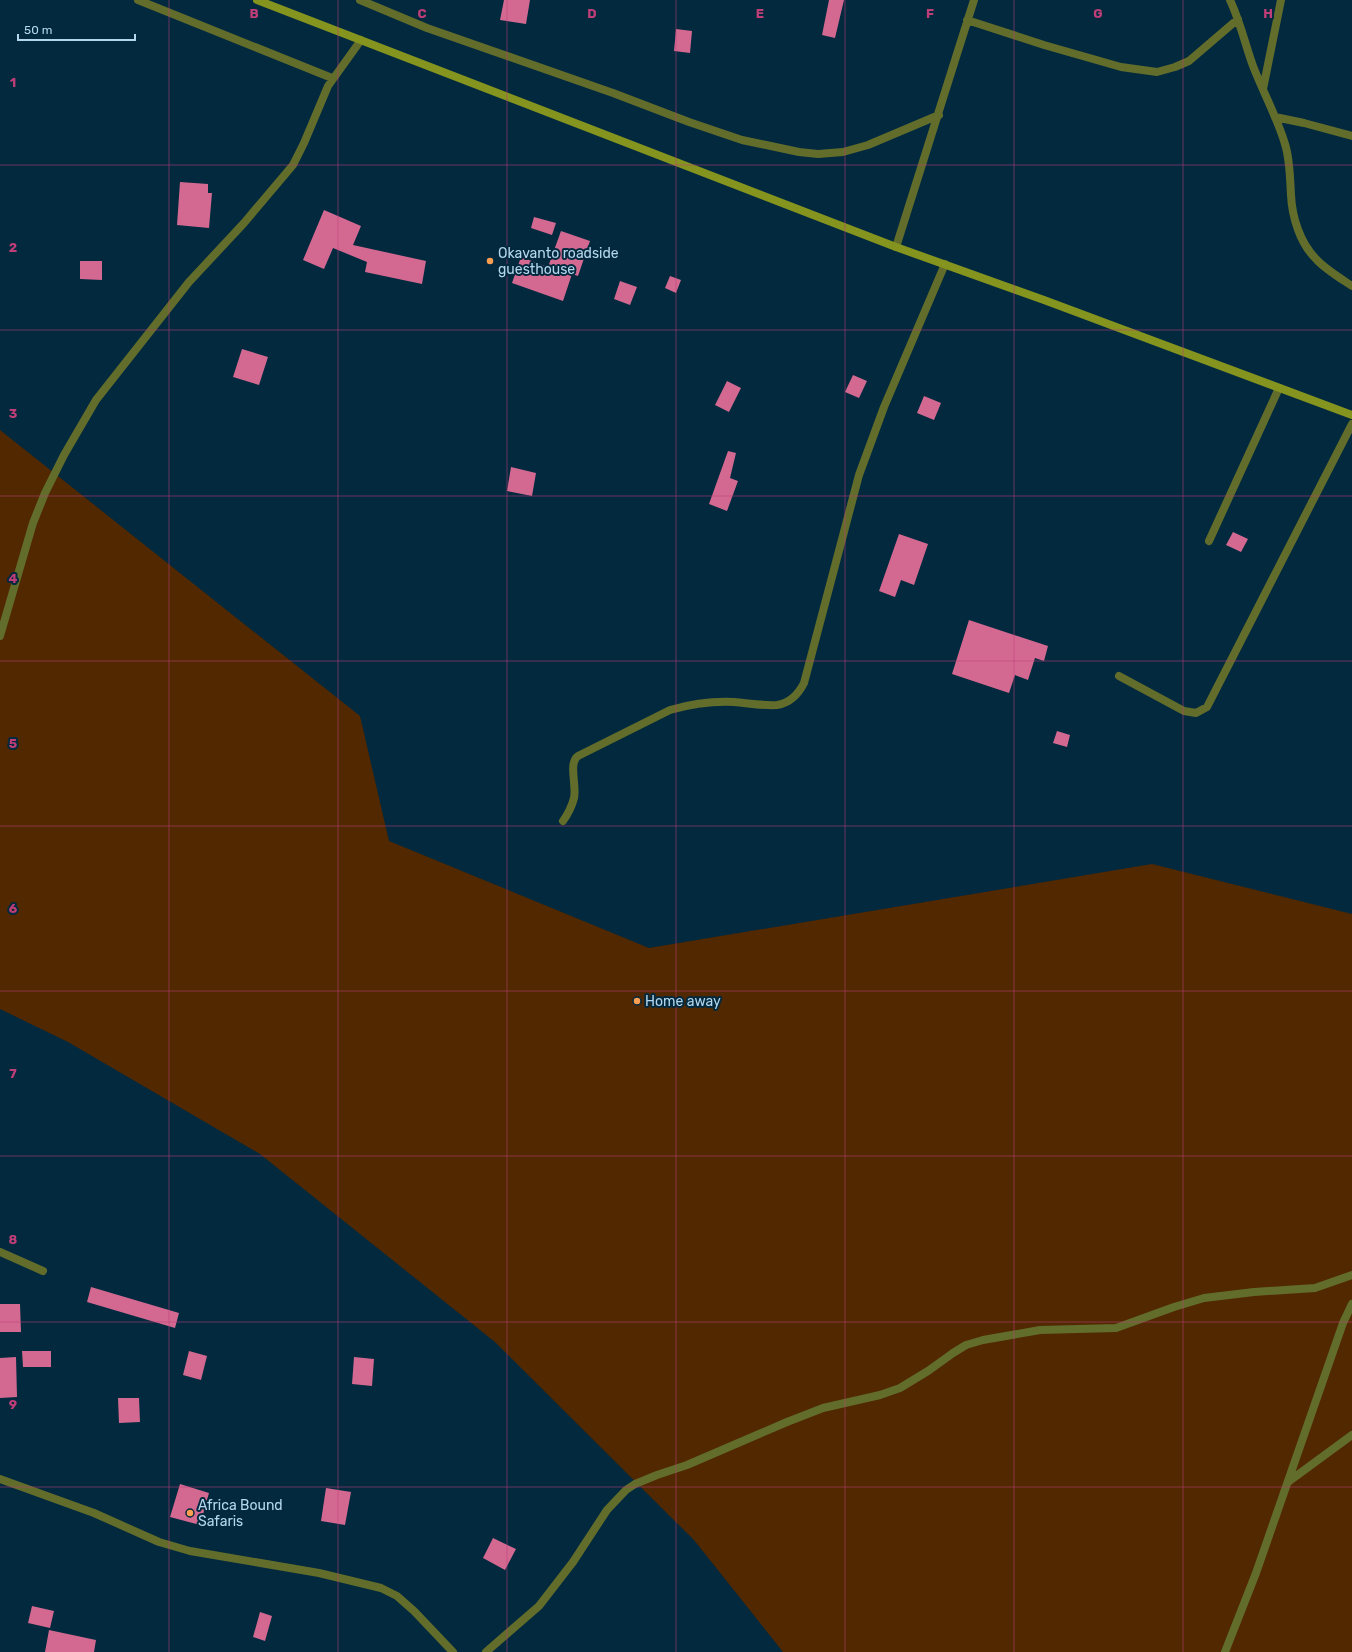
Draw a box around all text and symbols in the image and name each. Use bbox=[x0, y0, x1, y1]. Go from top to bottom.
text: B bbox=[249, 6, 259, 21]
text: C bbox=[417, 6, 427, 21]
text: D bbox=[587, 6, 597, 21]
text: E bbox=[756, 6, 764, 21]
text: F bbox=[926, 6, 934, 21]
text: G bbox=[1093, 6, 1103, 21]
text: H bbox=[1263, 6, 1273, 21]
scale bar bbox=[18, 16, 135, 42]
text: 50 m bbox=[24, 23, 52, 37]
text: 1 bbox=[10, 75, 16, 90]
text: 2 bbox=[9, 240, 17, 255]
place label: Okavanto roadside guesthouse bbox=[498, 245, 619, 278]
marker: Okavanto roadside guesthouse bbox=[485, 256, 495, 266]
text: 3 bbox=[9, 406, 18, 421]
text: 4 bbox=[9, 571, 18, 586]
text: 5 bbox=[9, 736, 17, 751]
text: 6 bbox=[9, 901, 18, 916]
place label: Home away bbox=[645, 993, 721, 1010]
marker: Home away bbox=[632, 996, 642, 1006]
text: 7 bbox=[9, 1066, 17, 1081]
text: 8 bbox=[9, 1232, 18, 1247]
text: 9 bbox=[9, 1397, 17, 1412]
place label: Africa Bound Safaris bbox=[198, 1497, 283, 1530]
marker: Africa Bound Safaris bbox=[185, 1508, 195, 1518]

